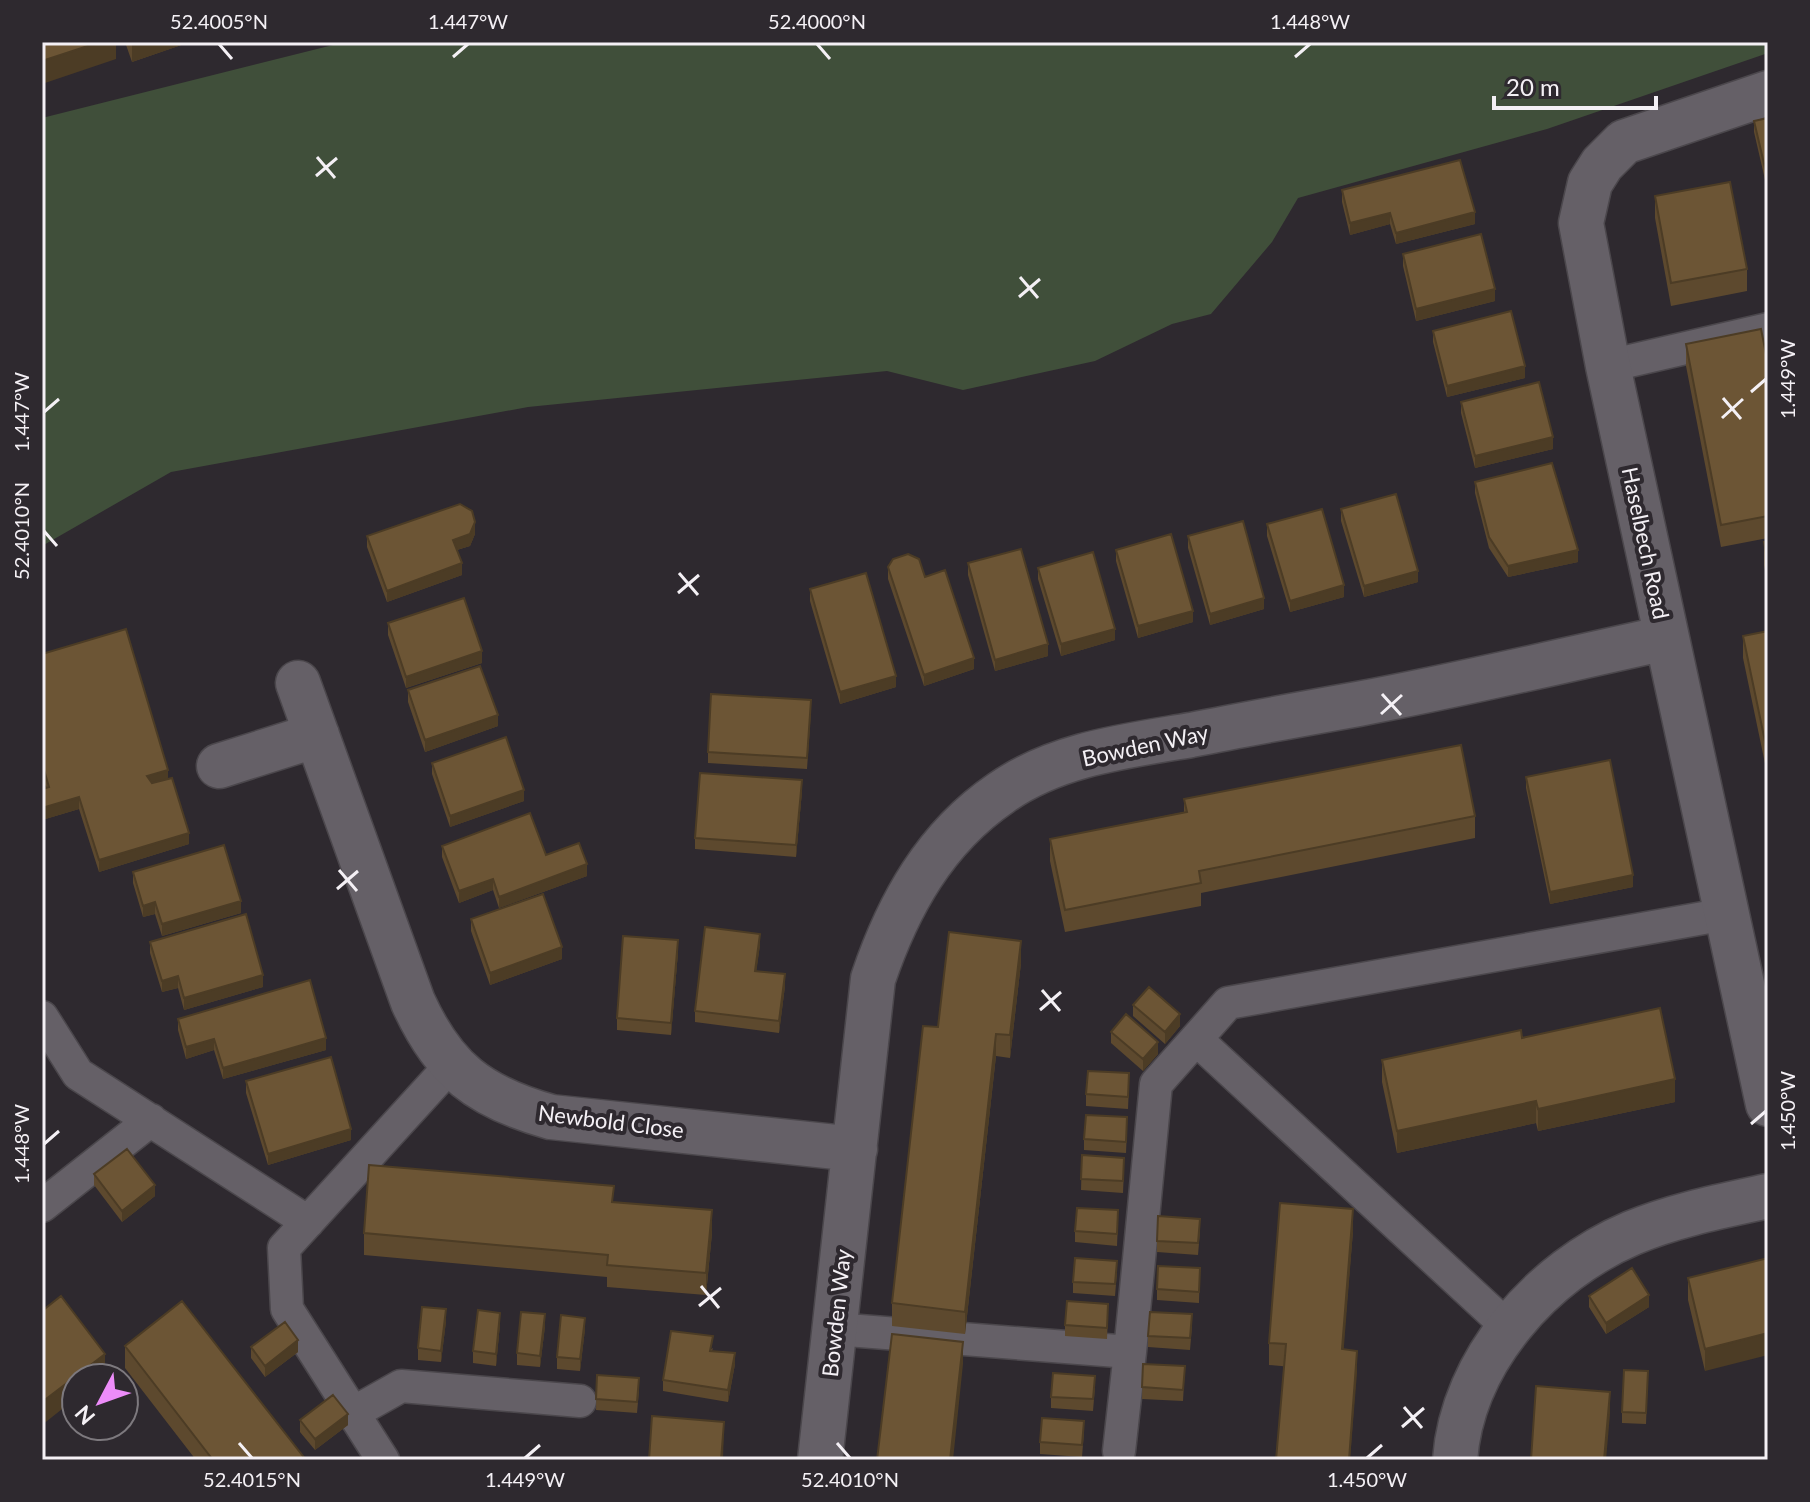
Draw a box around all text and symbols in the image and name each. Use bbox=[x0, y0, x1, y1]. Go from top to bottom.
text: 52.4005°N bbox=[170, 9, 268, 33]
text: 1.447°W bbox=[428, 9, 508, 33]
text: 52.4000°N bbox=[768, 9, 866, 33]
text: 1.448°W bbox=[1270, 9, 1350, 33]
scale bar bbox=[1494, 60, 1656, 110]
text: 20 m bbox=[1506, 72, 1560, 101]
text: 1.449°W bbox=[1775, 339, 1799, 419]
text: 1.447°W bbox=[9, 372, 33, 452]
street label: Haselbech Road bbox=[1617, 464, 1675, 622]
text: 52.4010°N bbox=[9, 482, 33, 580]
street label: Bowden Way bbox=[1079, 718, 1211, 772]
text: 1.450°W bbox=[1775, 1071, 1799, 1151]
street label: Newbold Close bbox=[537, 1099, 685, 1143]
text: 1.448°W bbox=[9, 1104, 33, 1184]
street label: Bowden Way bbox=[816, 1247, 856, 1378]
north arrow bbox=[60, 1362, 140, 1442]
text: N bbox=[69, 1400, 100, 1431]
text: 52.4015°N bbox=[203, 1467, 301, 1491]
text: 1.449°W bbox=[485, 1467, 565, 1491]
text: 52.4010°N bbox=[801, 1467, 899, 1491]
text: 1.450°W bbox=[1327, 1467, 1407, 1491]

